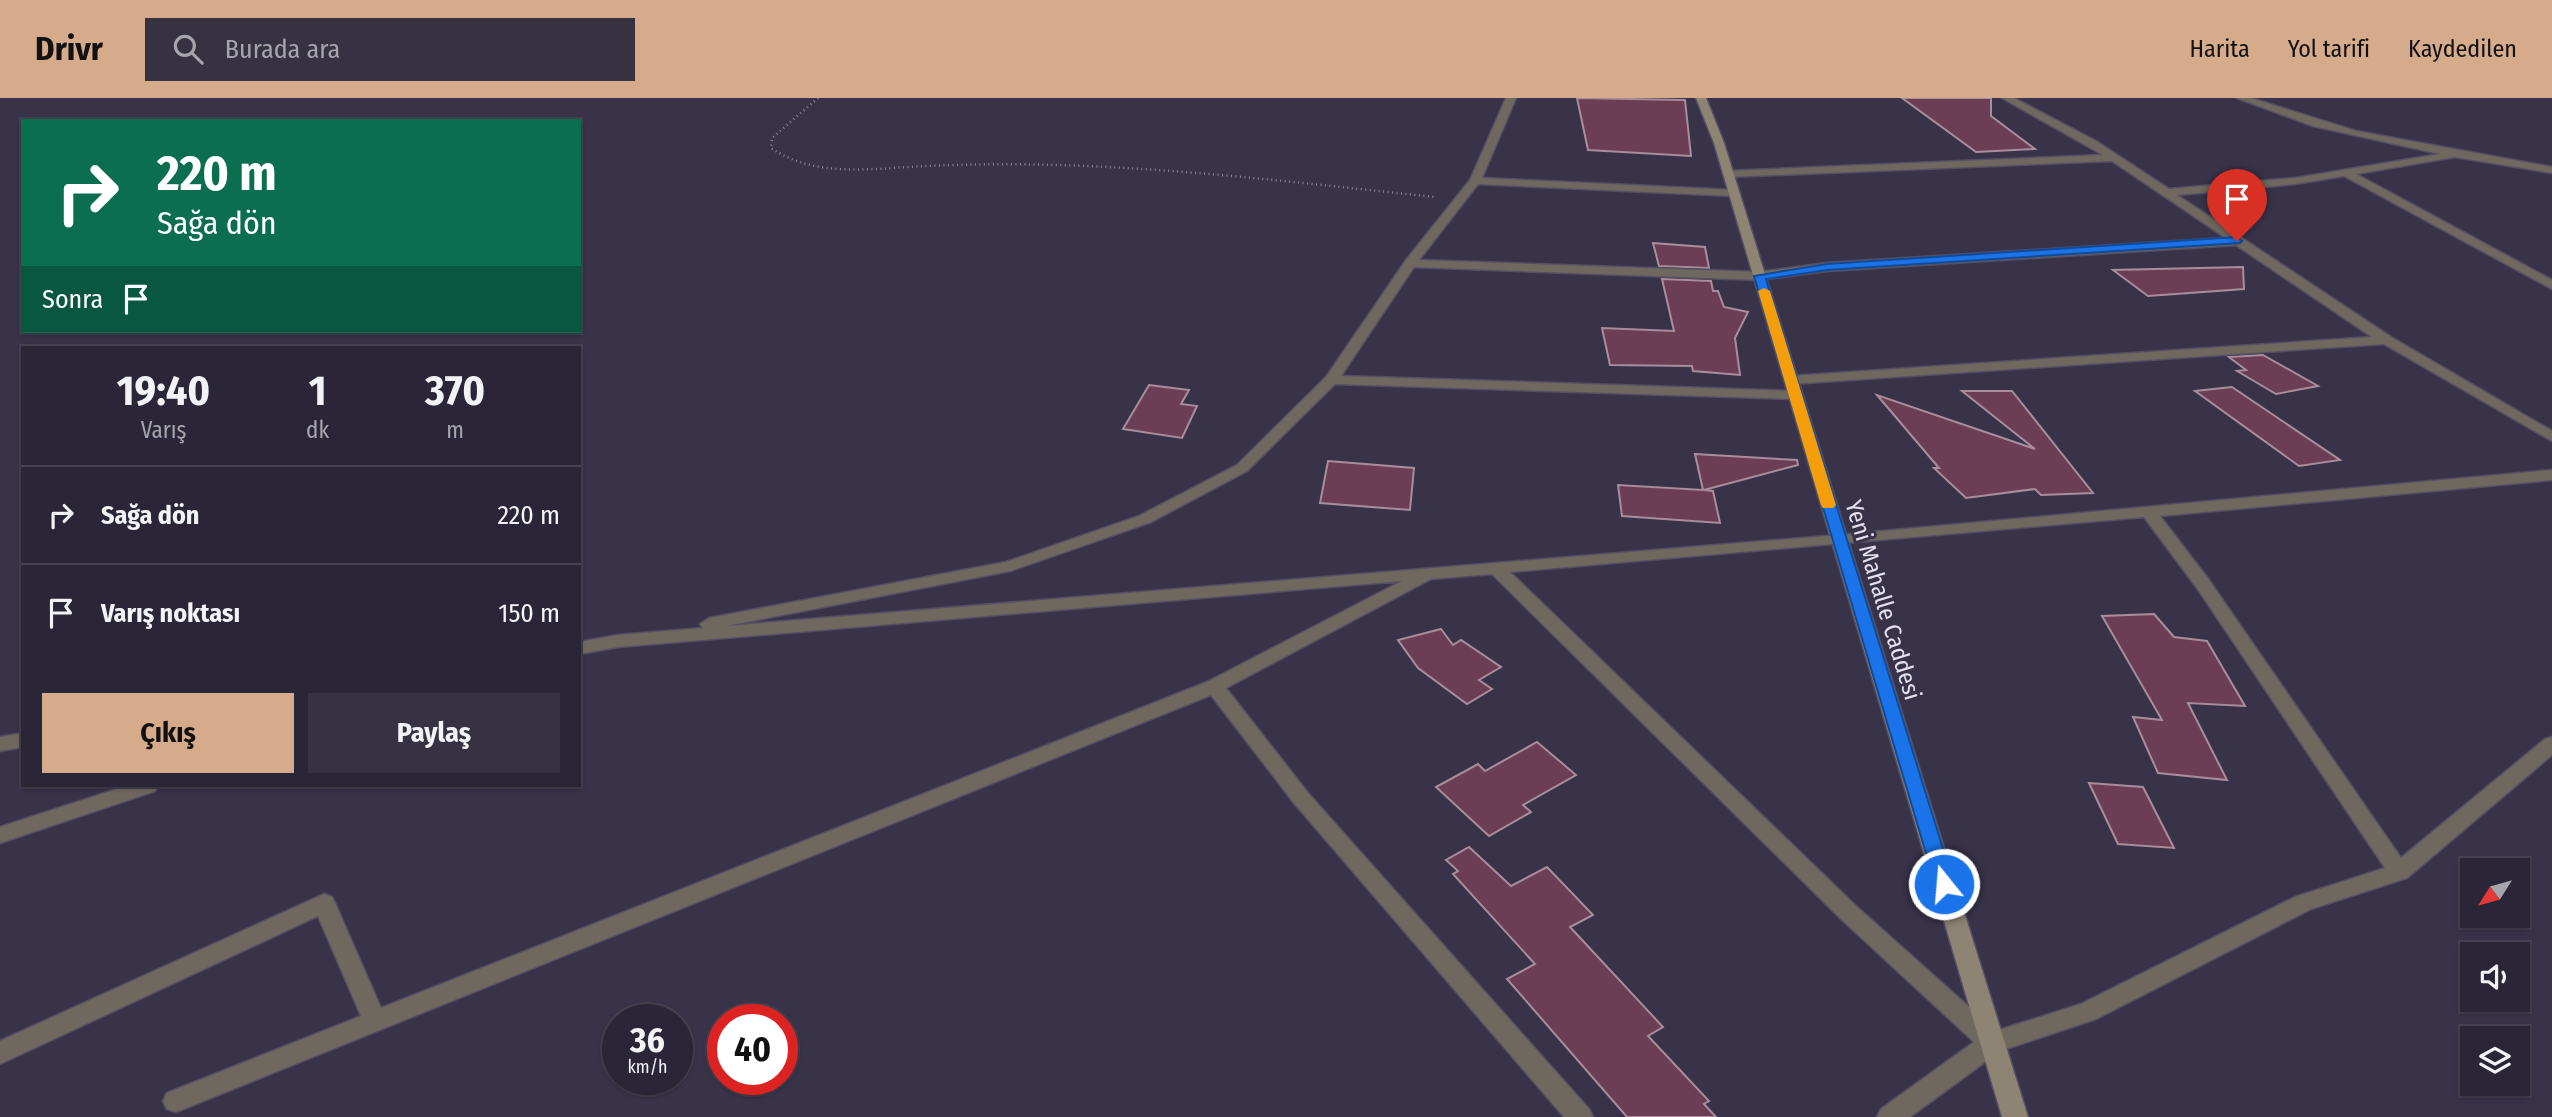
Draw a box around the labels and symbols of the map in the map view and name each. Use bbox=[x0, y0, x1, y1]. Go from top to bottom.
pin bbox=[2207, 169, 2267, 241]
street label: Yeni Mahalle Caddesi bbox=[1839, 497, 1927, 703]
position arrow bbox=[1907, 847, 1981, 921]
north arrow bbox=[2460, 858, 2530, 928]
speed limit sign: 40 bbox=[707, 1004, 798, 1095]

